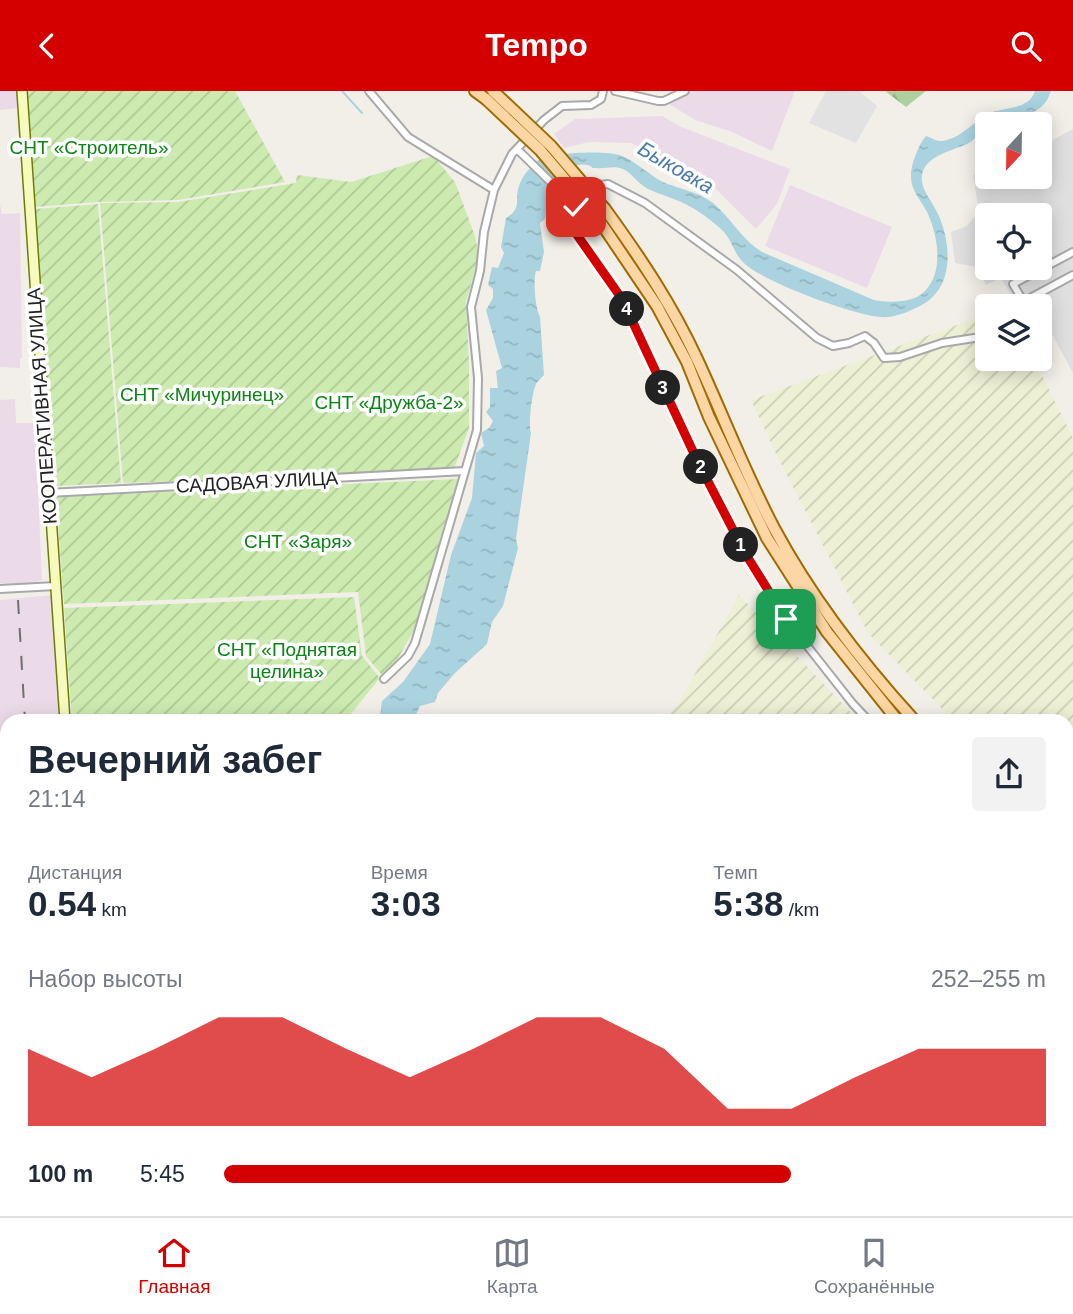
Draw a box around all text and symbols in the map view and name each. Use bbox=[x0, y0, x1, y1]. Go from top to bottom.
icon: back bbox=[28, 27, 66, 65]
text: Tempo bbox=[485, 27, 588, 63]
icon: search bbox=[1007, 27, 1045, 65]
north arrow bbox=[975, 112, 1052, 189]
map controls bbox=[975, 112, 1052, 371]
water label: Быковка bbox=[634, 136, 718, 198]
park label: СНТ «Строитель» bbox=[9, 137, 169, 158]
pin bbox=[546, 177, 606, 237]
icon: check bbox=[557, 188, 595, 226]
button: locate bbox=[975, 203, 1052, 280]
street label: КООПЕРАТИВНАЯ УЛИЦА bbox=[23, 287, 61, 525]
pin: 4 bbox=[610, 291, 644, 326]
button: layers bbox=[975, 294, 1052, 371]
text: 4 bbox=[621, 298, 632, 319]
pin: 3 bbox=[646, 371, 680, 405]
text: 3 bbox=[657, 377, 668, 398]
park label: СНТ «Мичуринец» bbox=[120, 384, 284, 405]
park label: СНТ «Дружба-2» bbox=[314, 392, 464, 413]
pin: 2 bbox=[684, 449, 718, 485]
text: 2 bbox=[695, 456, 706, 477]
street label: САДОВАЯ УЛИЦА bbox=[175, 467, 339, 497]
pin: 1 bbox=[724, 527, 758, 563]
park label: СНТ «Заря» bbox=[244, 531, 352, 552]
text: 1 bbox=[735, 534, 746, 555]
pin bbox=[756, 589, 816, 649]
icon: arrive bbox=[767, 600, 805, 638]
park label: СНТ «Поднятая целина» bbox=[217, 639, 357, 682]
button: share bbox=[972, 737, 1046, 811]
text: Вечерний забег bbox=[28, 739, 322, 781]
text: 21:14 bbox=[28, 786, 86, 812]
text: Дистанция bbox=[28, 862, 122, 883]
text: Время bbox=[371, 862, 428, 883]
text: Темп bbox=[713, 862, 758, 883]
text: 0.54 bbox=[28, 884, 96, 923]
text: 3:03 bbox=[371, 884, 441, 923]
text: 5:38 bbox=[713, 884, 783, 923]
text: km bbox=[96, 899, 127, 920]
text: /km bbox=[783, 899, 819, 920]
text: Набор высоты bbox=[28, 966, 182, 992]
text: 252–255 m bbox=[931, 966, 1046, 992]
text: 100 m bbox=[28, 1161, 93, 1187]
text: 5:45 bbox=[140, 1161, 185, 1187]
tab: Главная bbox=[138, 1234, 210, 1298]
tab: Карта bbox=[487, 1234, 538, 1298]
tab: Сохранённые bbox=[814, 1234, 935, 1298]

